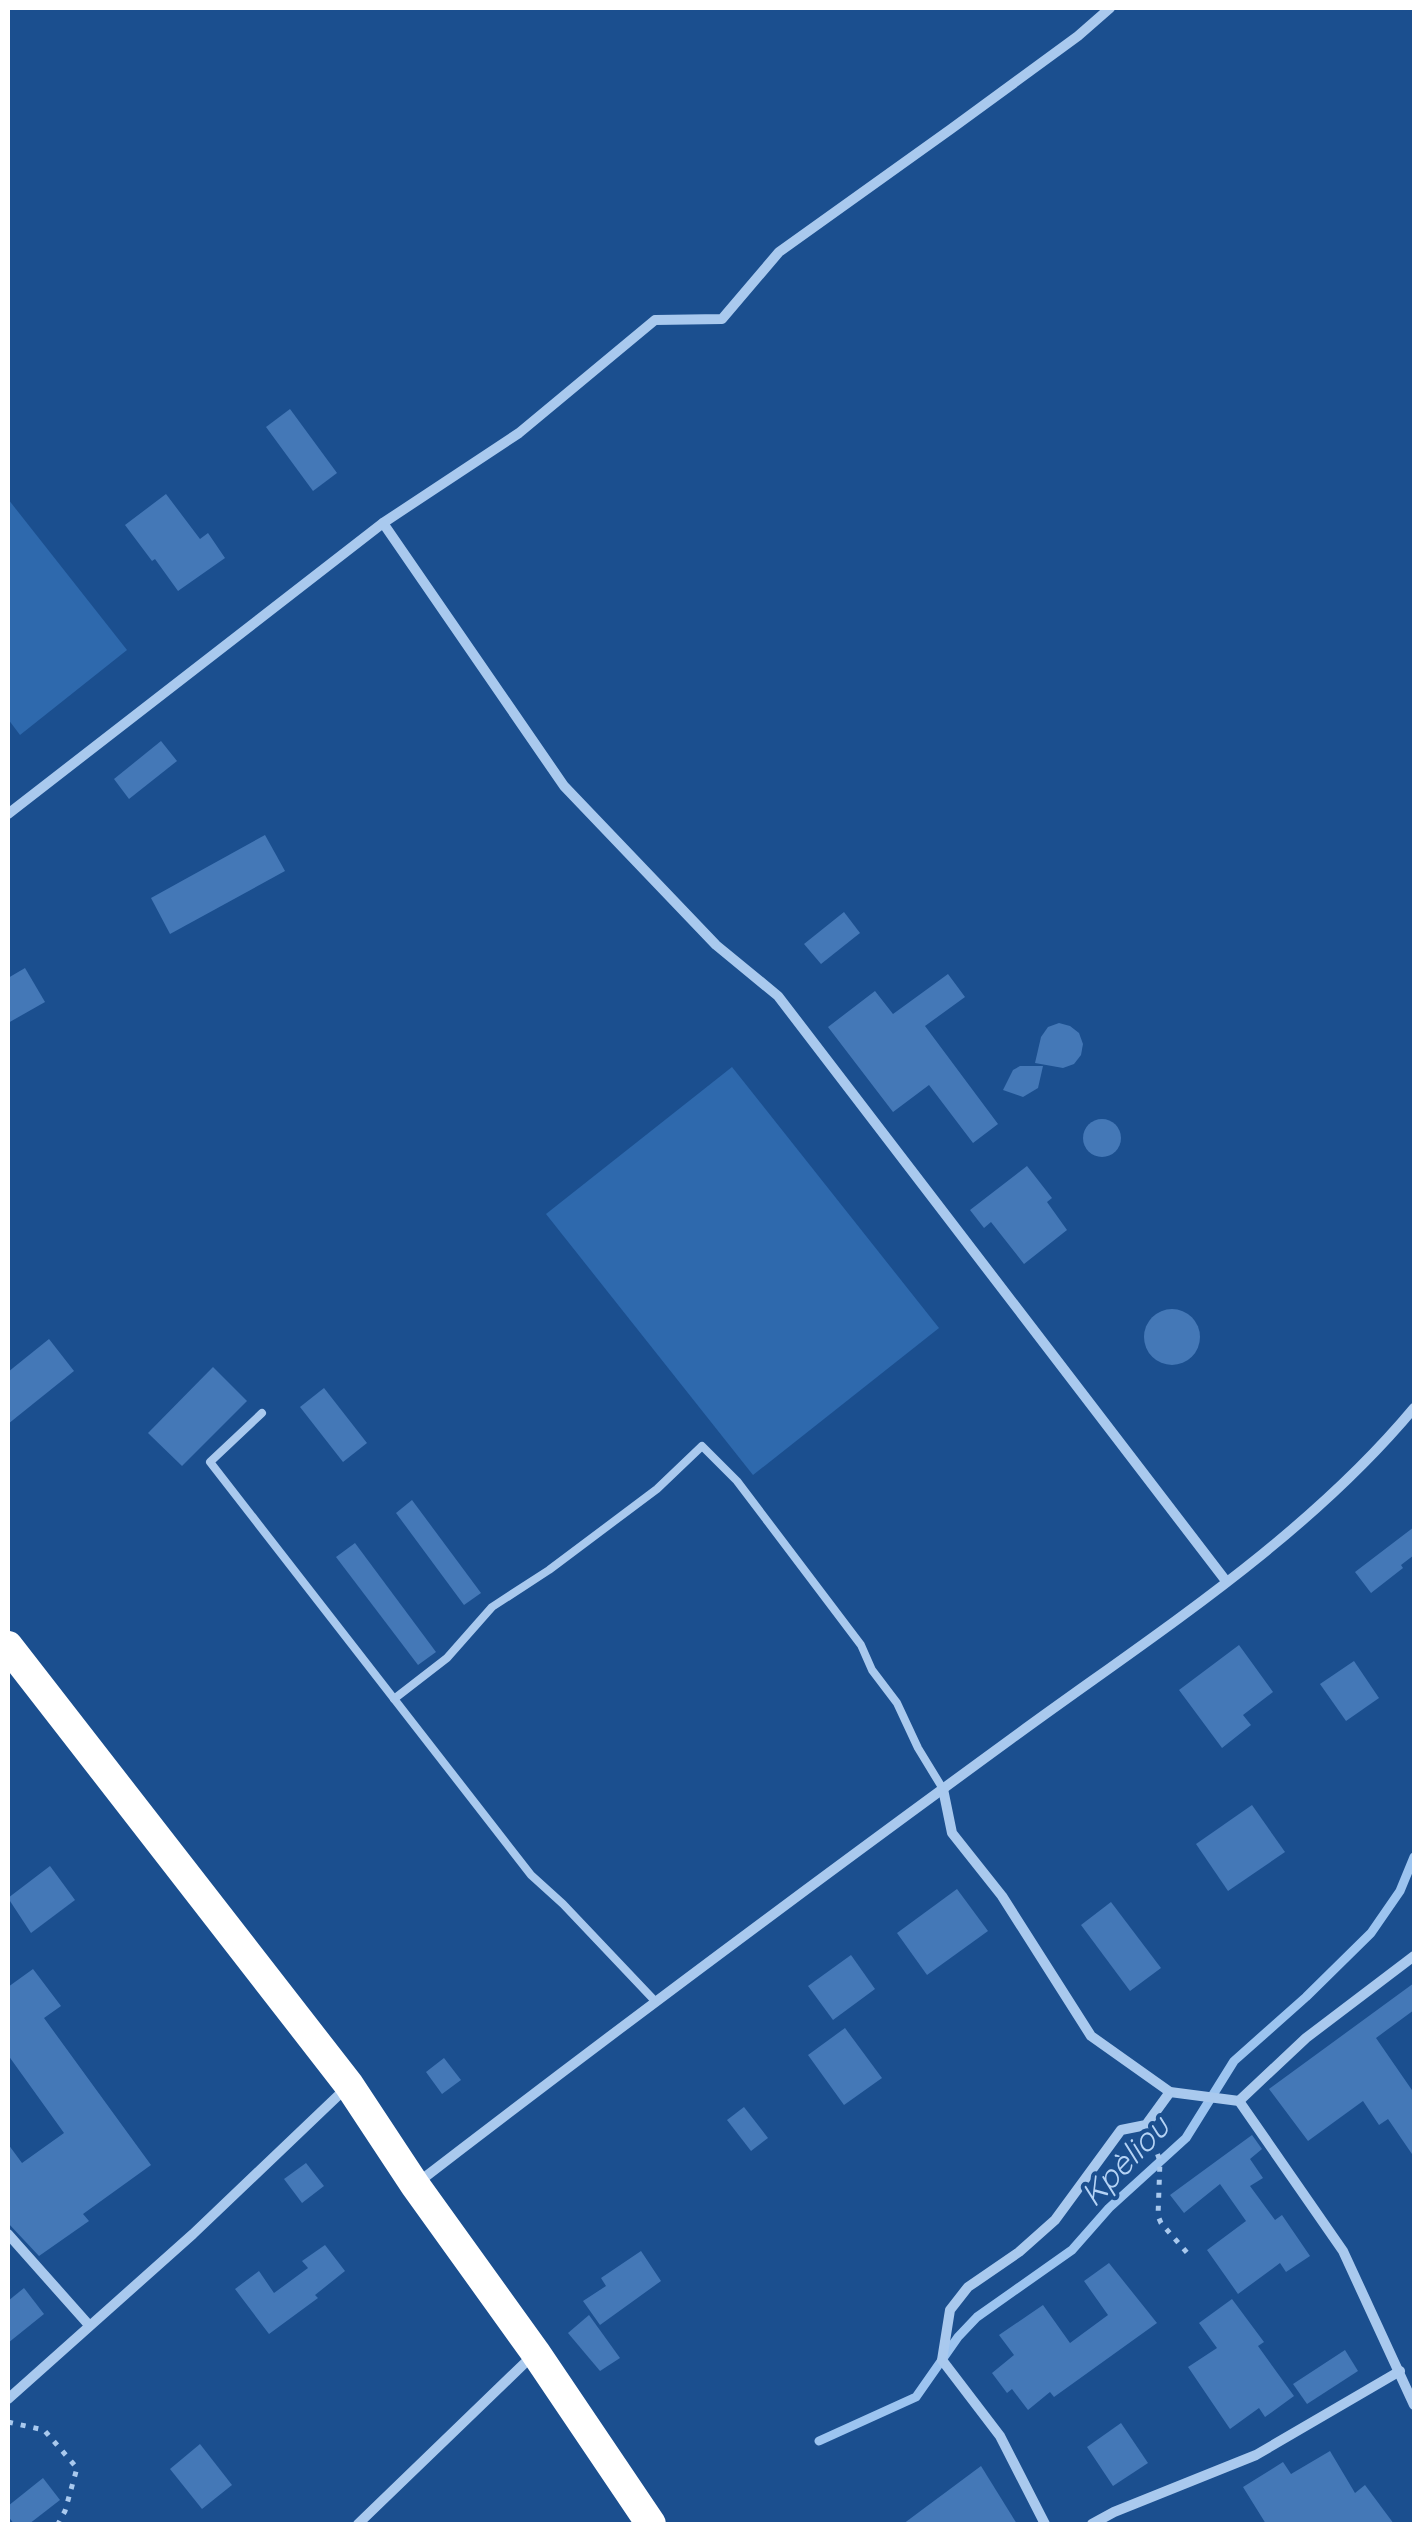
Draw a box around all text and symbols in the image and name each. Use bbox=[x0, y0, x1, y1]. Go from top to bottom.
water label: Kpèliou bbox=[1071, 2105, 1178, 2214]

